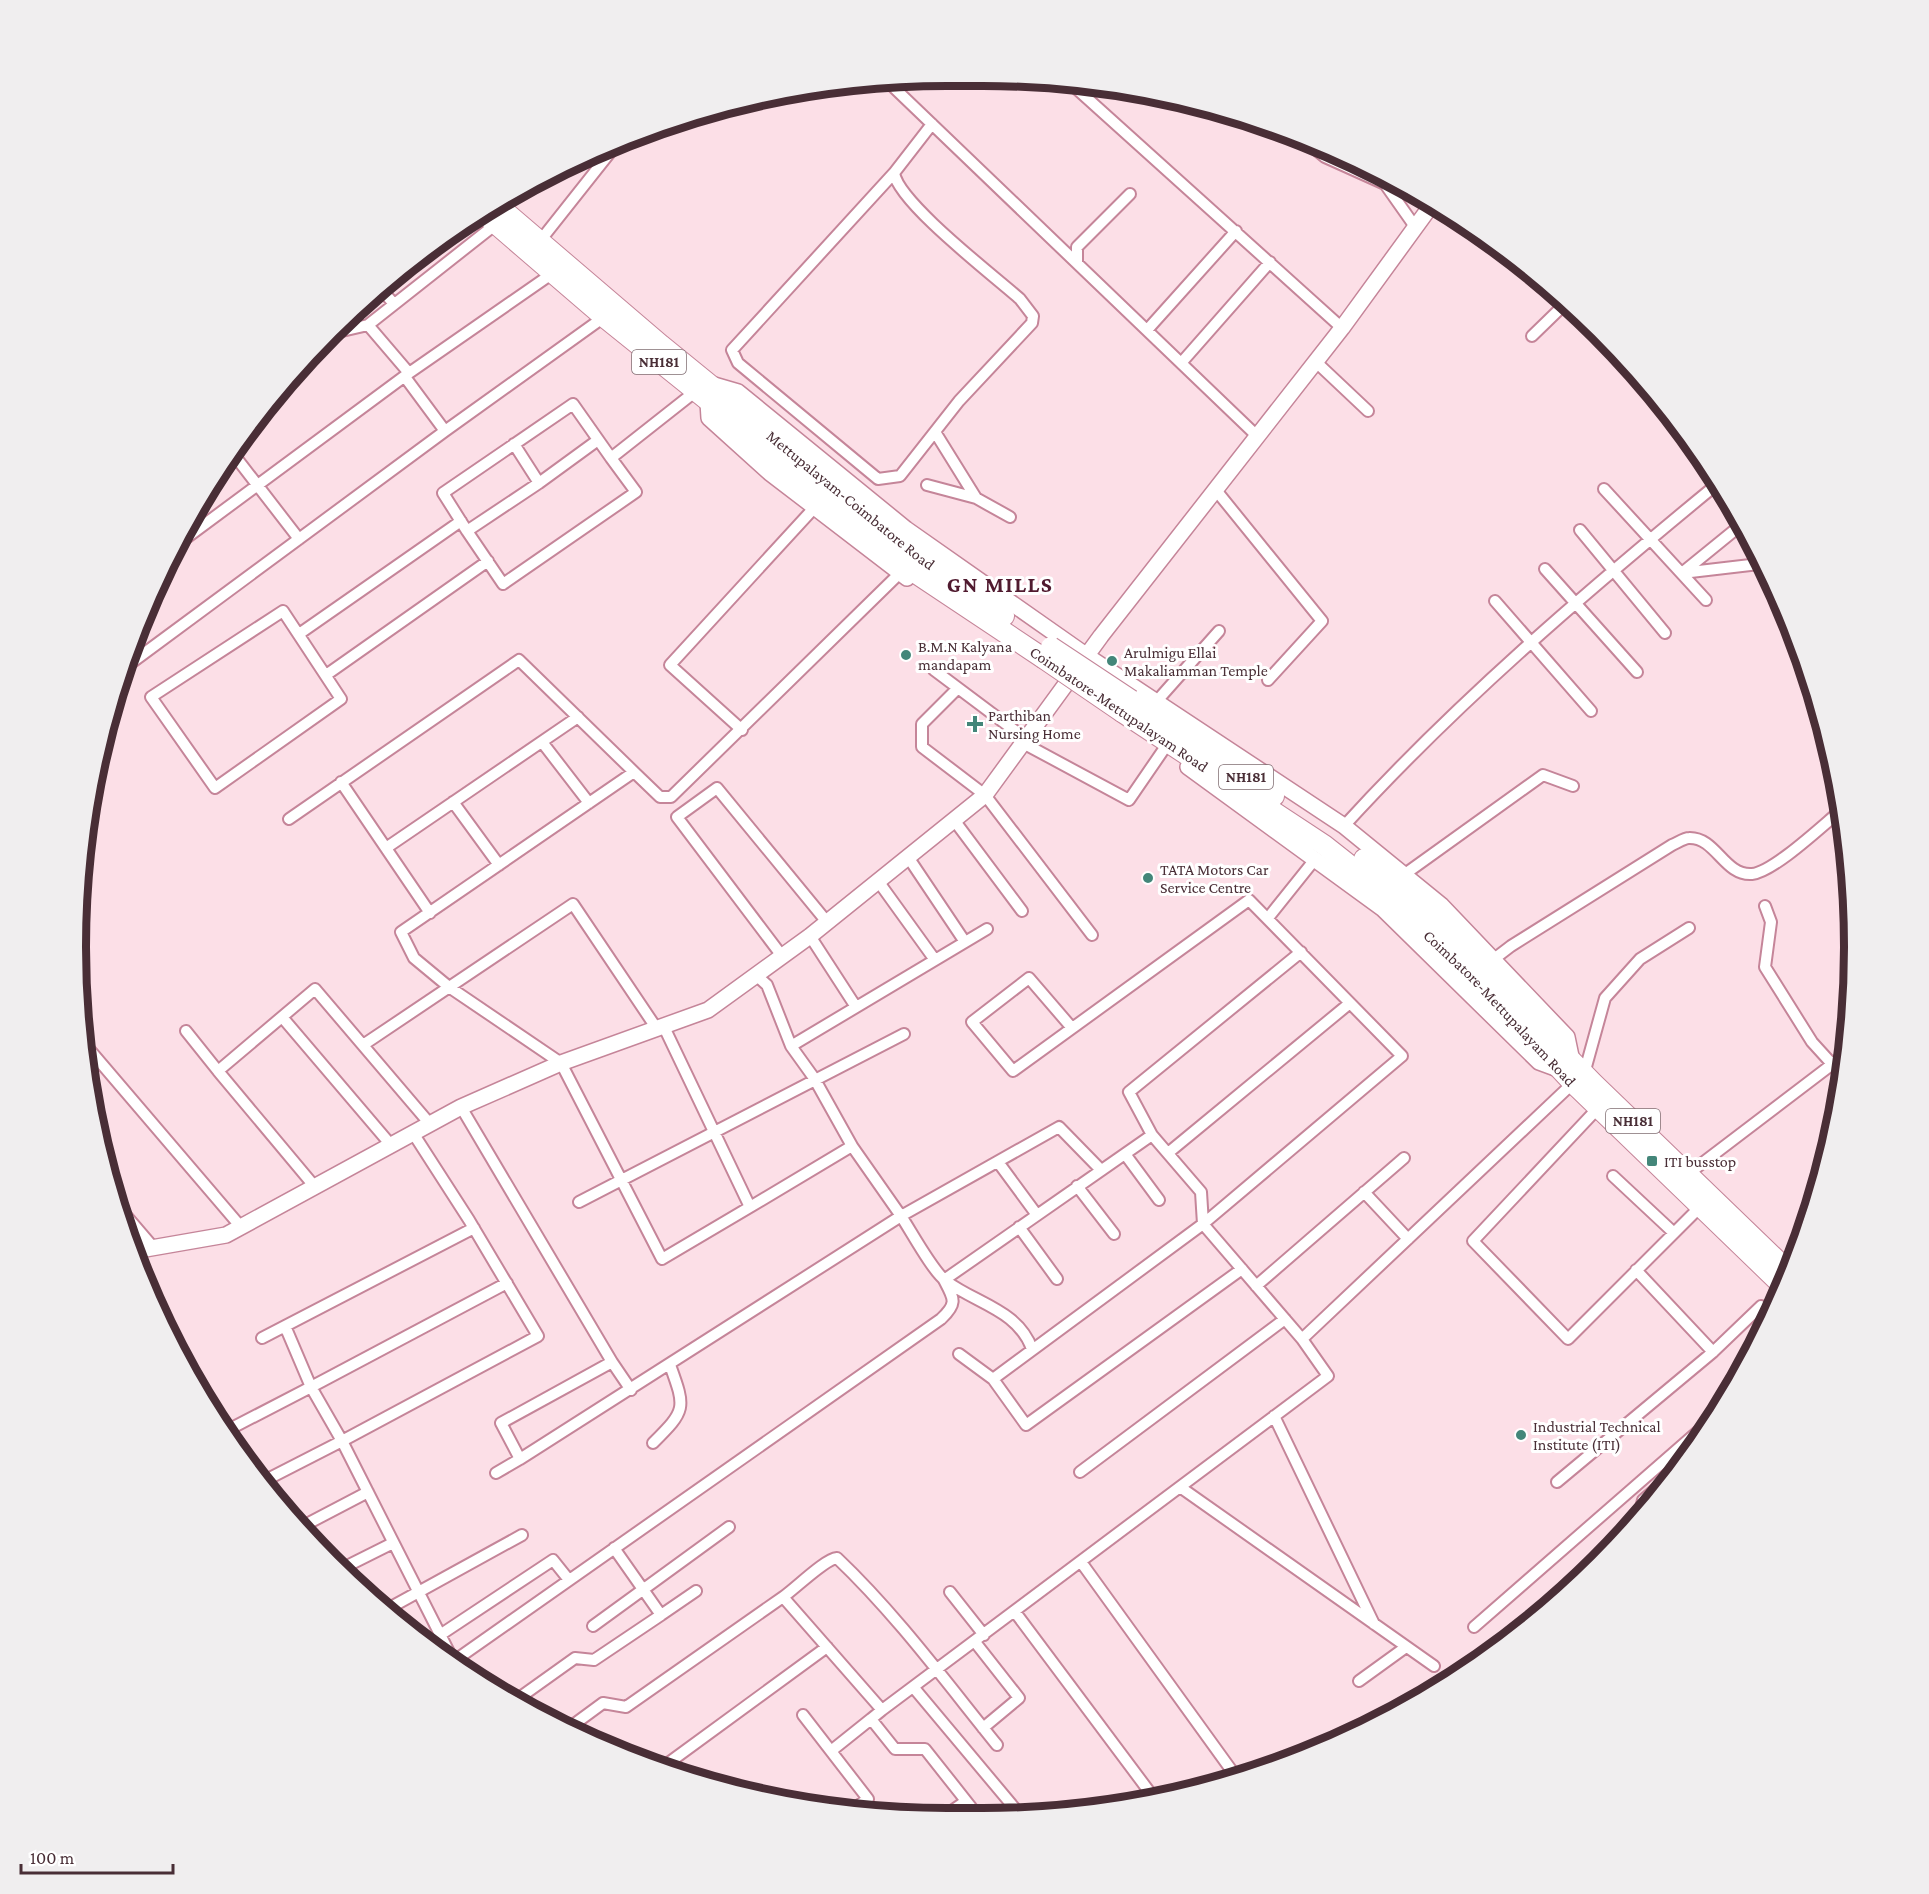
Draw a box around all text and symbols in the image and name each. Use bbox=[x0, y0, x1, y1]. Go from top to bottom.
road number: NH181 bbox=[632, 350, 686, 374]
street label: Mettupalayam-Coimbatore Road bbox=[764, 427, 939, 573]
district label: GN MILLS bbox=[947, 572, 1053, 597]
place label: B.M.N Kalyana mandapam bbox=[918, 638, 1013, 674]
street label: Coimbatore-Mettupalayam Road bbox=[1026, 643, 1212, 776]
place label: Arulmigu Ellai Makaliamman Temple bbox=[1124, 644, 1268, 680]
marker: B.M.N Kalyana mandapam bbox=[899, 648, 913, 662]
marker: Arulmigu Ellai Makaliamman Temple bbox=[1105, 654, 1119, 668]
place label: Parthiban Nursing Home bbox=[988, 707, 1081, 743]
marker: Parthiban Nursing Home bbox=[966, 715, 984, 733]
road number: NH181 bbox=[1219, 765, 1273, 789]
place label: TATA Motors Car Service Centre bbox=[1160, 861, 1269, 896]
marker: TATA Motors Car Service Centre bbox=[1141, 871, 1155, 885]
street label: Coimbatore-Mettupalayam Road bbox=[1420, 926, 1580, 1090]
road number: NH181 bbox=[1606, 1109, 1660, 1133]
place label: ITI busstop bbox=[1664, 1153, 1736, 1171]
marker: ITI busstop bbox=[1645, 1154, 1659, 1168]
place label: Industrial Technical Institute (ITI) bbox=[1533, 1418, 1661, 1454]
marker: Industrial Technical Institute (ITI) bbox=[1514, 1428, 1528, 1442]
scale bar bbox=[21, 1837, 172, 1875]
text: 100 m bbox=[30, 1848, 75, 1868]

